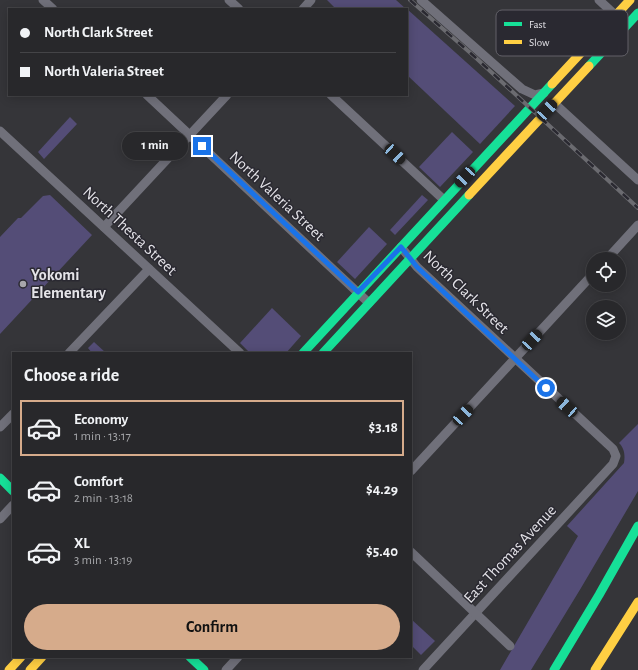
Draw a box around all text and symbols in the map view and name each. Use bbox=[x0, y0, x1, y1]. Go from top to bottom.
legend bbox=[496, 10, 628, 56]
text: Fast bbox=[529, 19, 547, 30]
text: North Clark Street bbox=[44, 25, 153, 40]
text: Slow bbox=[529, 37, 550, 48]
text: North Valeria Street bbox=[44, 64, 164, 79]
car bbox=[534, 97, 560, 123]
callout: 1 min bbox=[122, 132, 188, 160]
route end bbox=[193, 137, 211, 155]
text: 1 min bbox=[141, 139, 169, 152]
car bbox=[382, 141, 408, 167]
street label: North Valeria Street bbox=[227, 148, 327, 244]
car bbox=[452, 164, 478, 190]
street label: North Thesta Street bbox=[80, 184, 180, 278]
street label: North Clark Street bbox=[420, 247, 512, 337]
map controls bbox=[586, 252, 626, 340]
button: locate bbox=[586, 252, 626, 292]
place label: Yokomi Elementary bbox=[31, 267, 107, 302]
marker: Yokomi Elementary bbox=[18, 279, 28, 289]
button: layers bbox=[586, 300, 626, 340]
car bbox=[519, 327, 545, 353]
text: Choose a ride bbox=[24, 367, 119, 385]
route start bbox=[537, 379, 555, 397]
car bbox=[554, 395, 580, 419]
car bbox=[450, 402, 476, 428]
icon: car bbox=[26, 410, 62, 446]
text: Economy bbox=[74, 412, 128, 427]
text: $3.18 bbox=[369, 420, 398, 435]
text: 1 min · 13:17 bbox=[74, 430, 131, 443]
icon: car bbox=[26, 472, 62, 508]
text: Comfort bbox=[74, 474, 123, 489]
text: $4.29 bbox=[366, 482, 398, 497]
text: 2 min · 13:18 bbox=[74, 492, 133, 505]
street label: East Thomas Avenue bbox=[461, 502, 559, 606]
icon: car bbox=[26, 534, 62, 570]
text: XL bbox=[74, 536, 90, 551]
text: $5.40 bbox=[366, 544, 398, 559]
text: 3 min · 13:19 bbox=[74, 554, 132, 567]
button: Confirm bbox=[24, 604, 400, 650]

